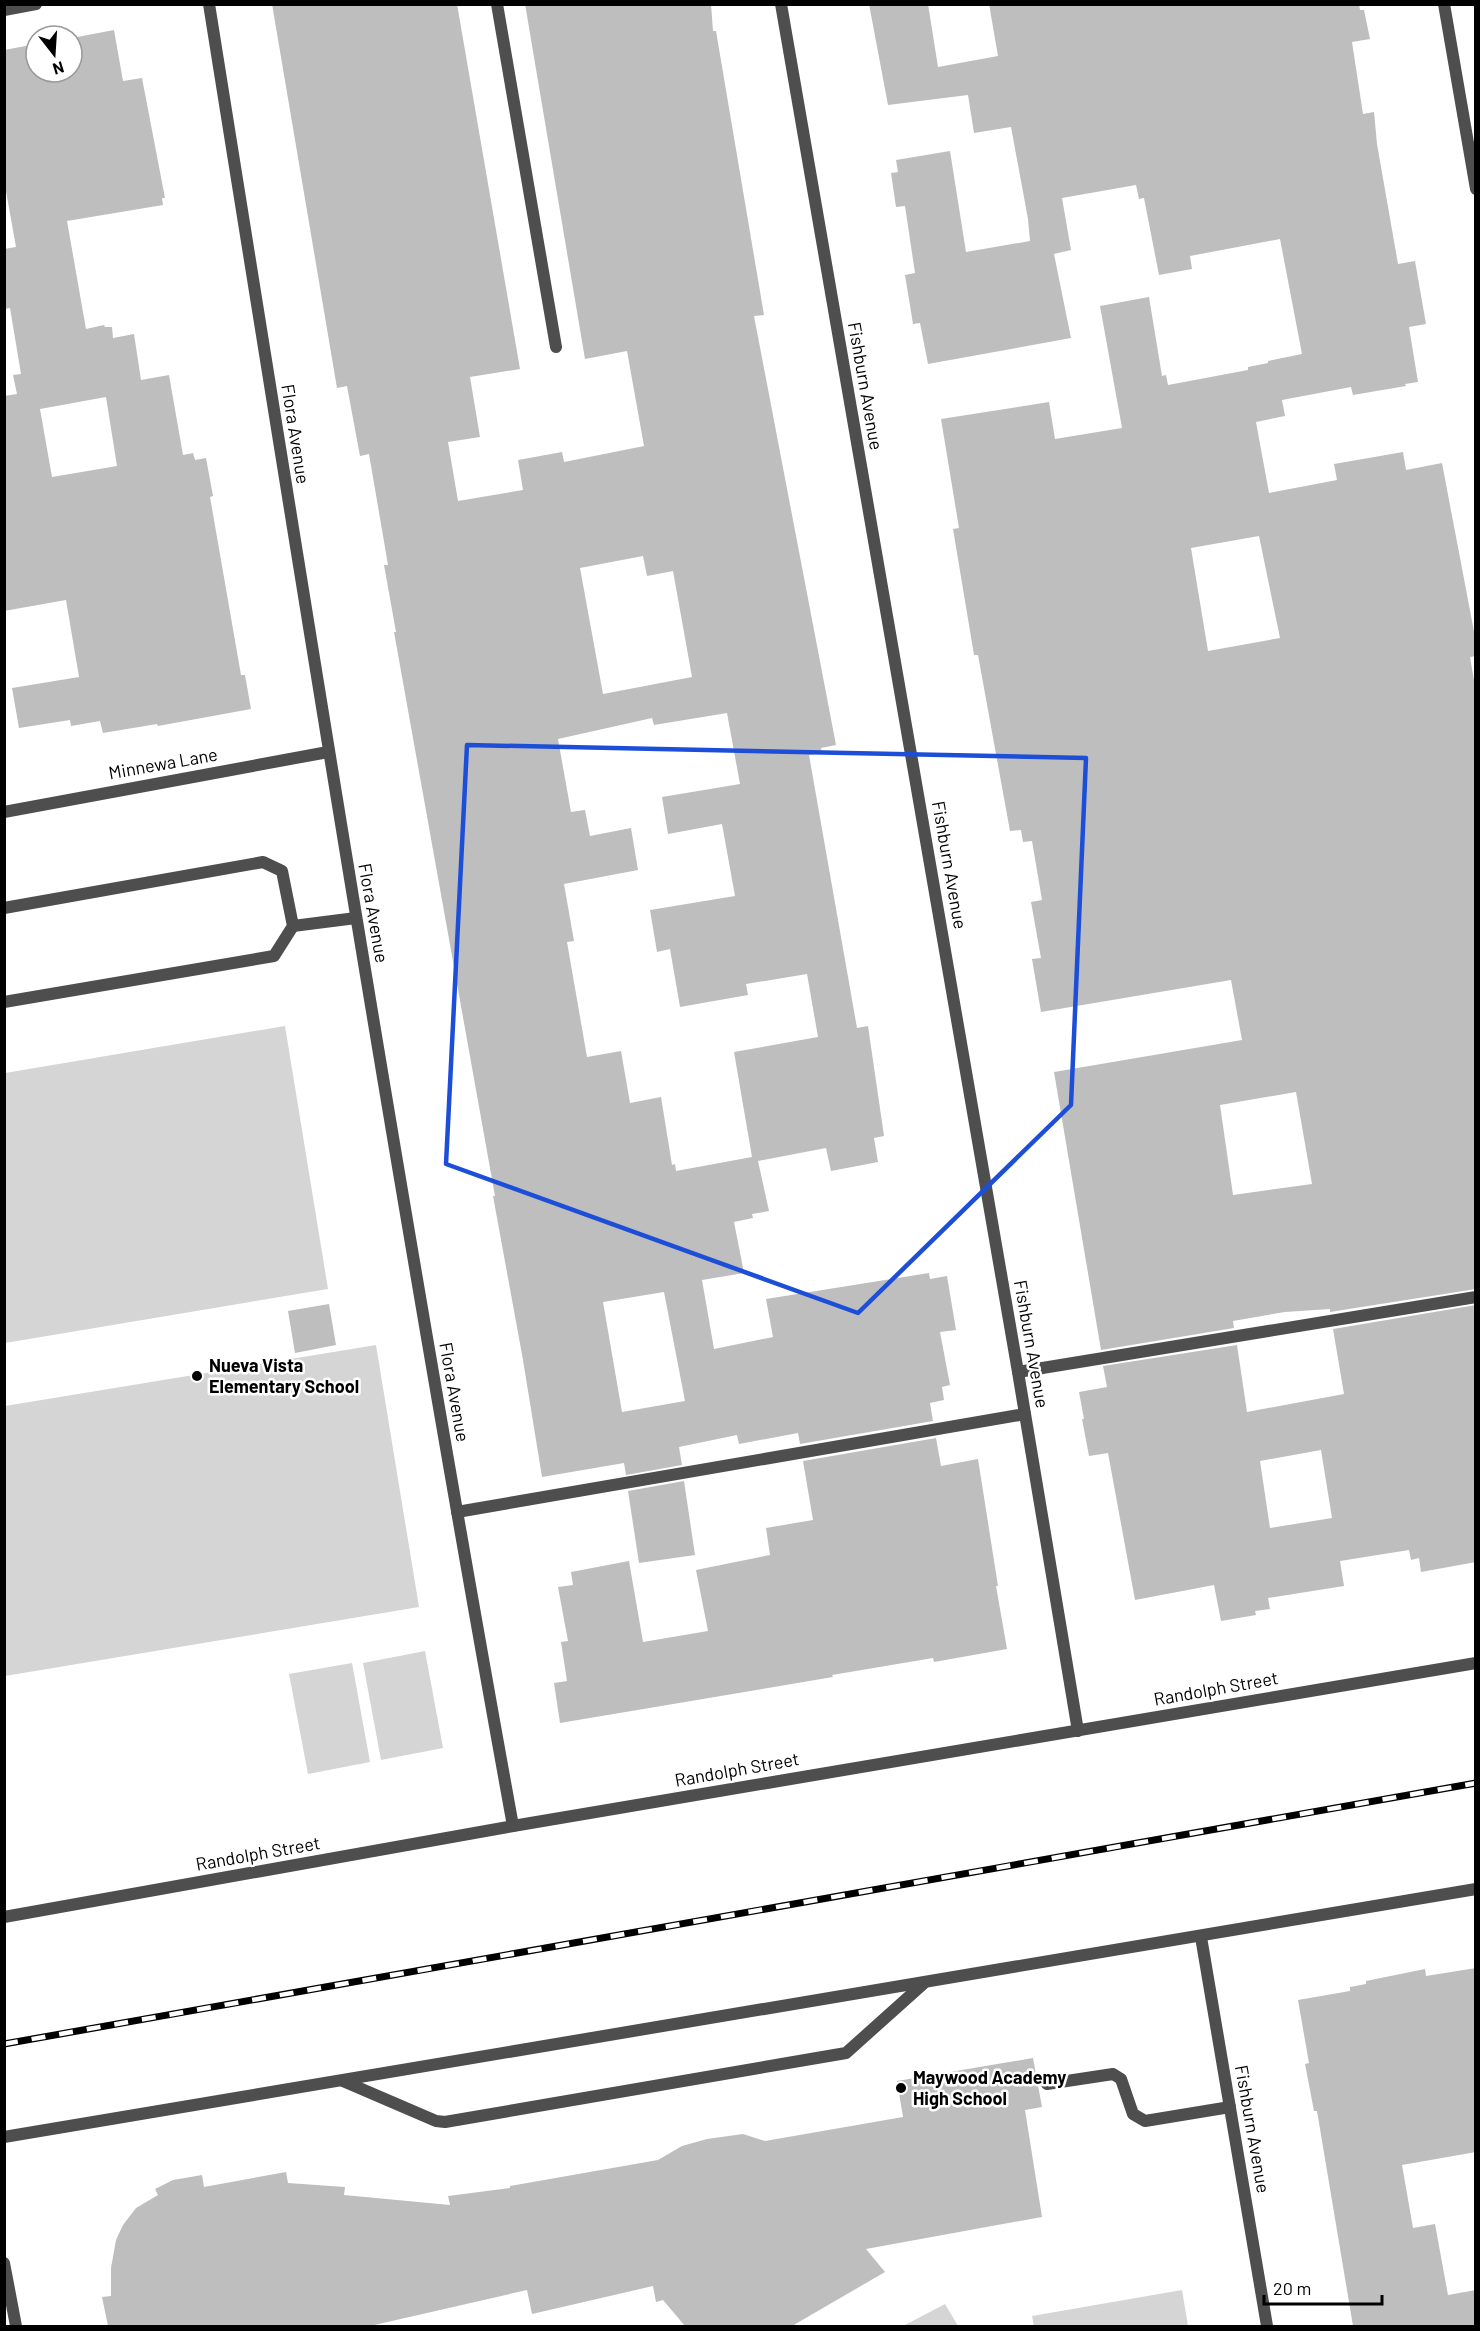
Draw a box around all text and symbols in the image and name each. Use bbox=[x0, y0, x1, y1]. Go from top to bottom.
north arrow bbox=[24, 24, 84, 84]
text: N bbox=[51, 58, 66, 79]
street label: Fishburn Avenue bbox=[844, 320, 888, 452]
street label: Flora Avenue bbox=[277, 382, 315, 485]
street label: Minnewa Lane bbox=[107, 743, 219, 783]
street label: Fishburn Avenue bbox=[928, 799, 972, 931]
street label: Flora Avenue bbox=[354, 861, 394, 964]
street label: Fishburn Avenue bbox=[1010, 1278, 1054, 1410]
street label: Flora Avenue bbox=[435, 1340, 475, 1443]
place label: Nueva Vista Elementary School bbox=[209, 1354, 359, 1397]
marker: Nueva Vista Elementary School bbox=[190, 1369, 204, 1383]
street label: Randolph Street bbox=[1152, 1666, 1280, 1710]
street label: Randolph Street bbox=[673, 1747, 801, 1791]
street label: Randolph Street bbox=[194, 1831, 322, 1875]
street label: Fishburn Avenue bbox=[1231, 2063, 1275, 2195]
place label: Maywood Academy High School bbox=[913, 2066, 1066, 2109]
marker: Maywood Academy High School bbox=[894, 2081, 908, 2095]
scale bar bbox=[1264, 2268, 1382, 2306]
text: 20 m bbox=[1273, 2277, 1311, 2299]

